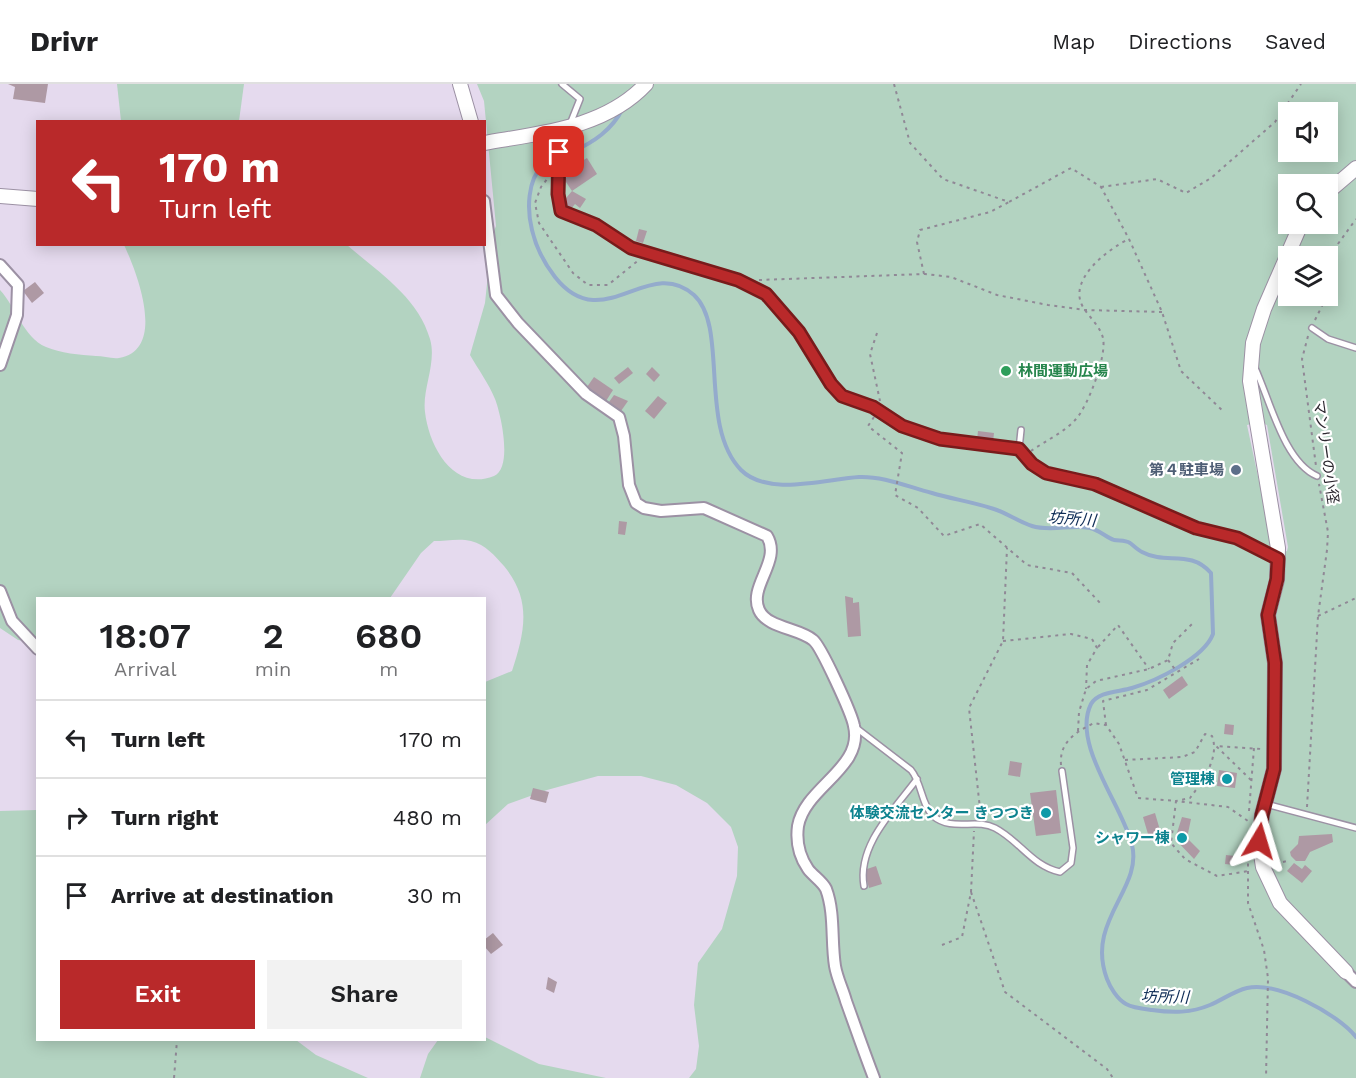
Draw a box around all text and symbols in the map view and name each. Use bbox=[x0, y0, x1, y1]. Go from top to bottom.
text: Drivr bbox=[30, 25, 98, 58]
text: Map bbox=[1052, 29, 1095, 54]
text: Directions bbox=[1128, 29, 1232, 54]
text: Saved bbox=[1265, 29, 1326, 54]
map controls bbox=[1278, 102, 1338, 306]
button: sound bbox=[1278, 102, 1338, 162]
pin bbox=[533, 126, 584, 177]
icon: arrive bbox=[542, 135, 575, 168]
text: 170 m bbox=[159, 143, 280, 192]
icon: left bbox=[60, 144, 138, 222]
button: search bbox=[1278, 174, 1338, 234]
text: Turn left bbox=[159, 193, 271, 225]
button: layers bbox=[1278, 246, 1338, 306]
place label: 林間運動広場 bbox=[1018, 362, 1108, 380]
marker: 林間運動広場 bbox=[999, 364, 1013, 378]
street label: マンリーの小径 bbox=[1310, 399, 1342, 505]
place label: 第４駐車場 bbox=[1149, 461, 1224, 479]
marker: 第４駐車場 bbox=[1229, 463, 1243, 477]
water label: 坊所川 bbox=[1047, 507, 1099, 530]
text: 18:07 bbox=[100, 615, 191, 657]
text: 2 bbox=[262, 615, 284, 657]
text: 680 bbox=[355, 615, 422, 657]
text: Arrival bbox=[114, 657, 177, 681]
text: min bbox=[255, 657, 291, 681]
text: m bbox=[379, 657, 398, 681]
icon: left bbox=[60, 723, 93, 756]
text: Turn left bbox=[111, 727, 205, 752]
text: 170 m bbox=[399, 727, 462, 752]
place label: 管理棟 bbox=[1170, 770, 1215, 788]
marker: 管理棟 bbox=[1220, 772, 1234, 786]
icon: right bbox=[60, 801, 93, 834]
place label: 体験交流センター きつつき bbox=[850, 804, 1034, 822]
text: Turn right bbox=[111, 805, 218, 830]
text: 480 m bbox=[393, 805, 462, 830]
marker: 体験交流センター きつつき bbox=[1039, 806, 1053, 820]
position arrow bbox=[1227, 809, 1291, 873]
place label: シャワー棟 bbox=[1095, 829, 1170, 847]
marker: シャワー棟 bbox=[1175, 831, 1189, 845]
icon: arrive bbox=[60, 879, 93, 912]
text: Arrive at destination bbox=[111, 883, 334, 908]
text: 30 m bbox=[407, 883, 462, 908]
button: Exit bbox=[60, 960, 255, 1029]
button: Share bbox=[267, 960, 462, 1029]
water label: 坊所川 bbox=[1141, 986, 1191, 1007]

